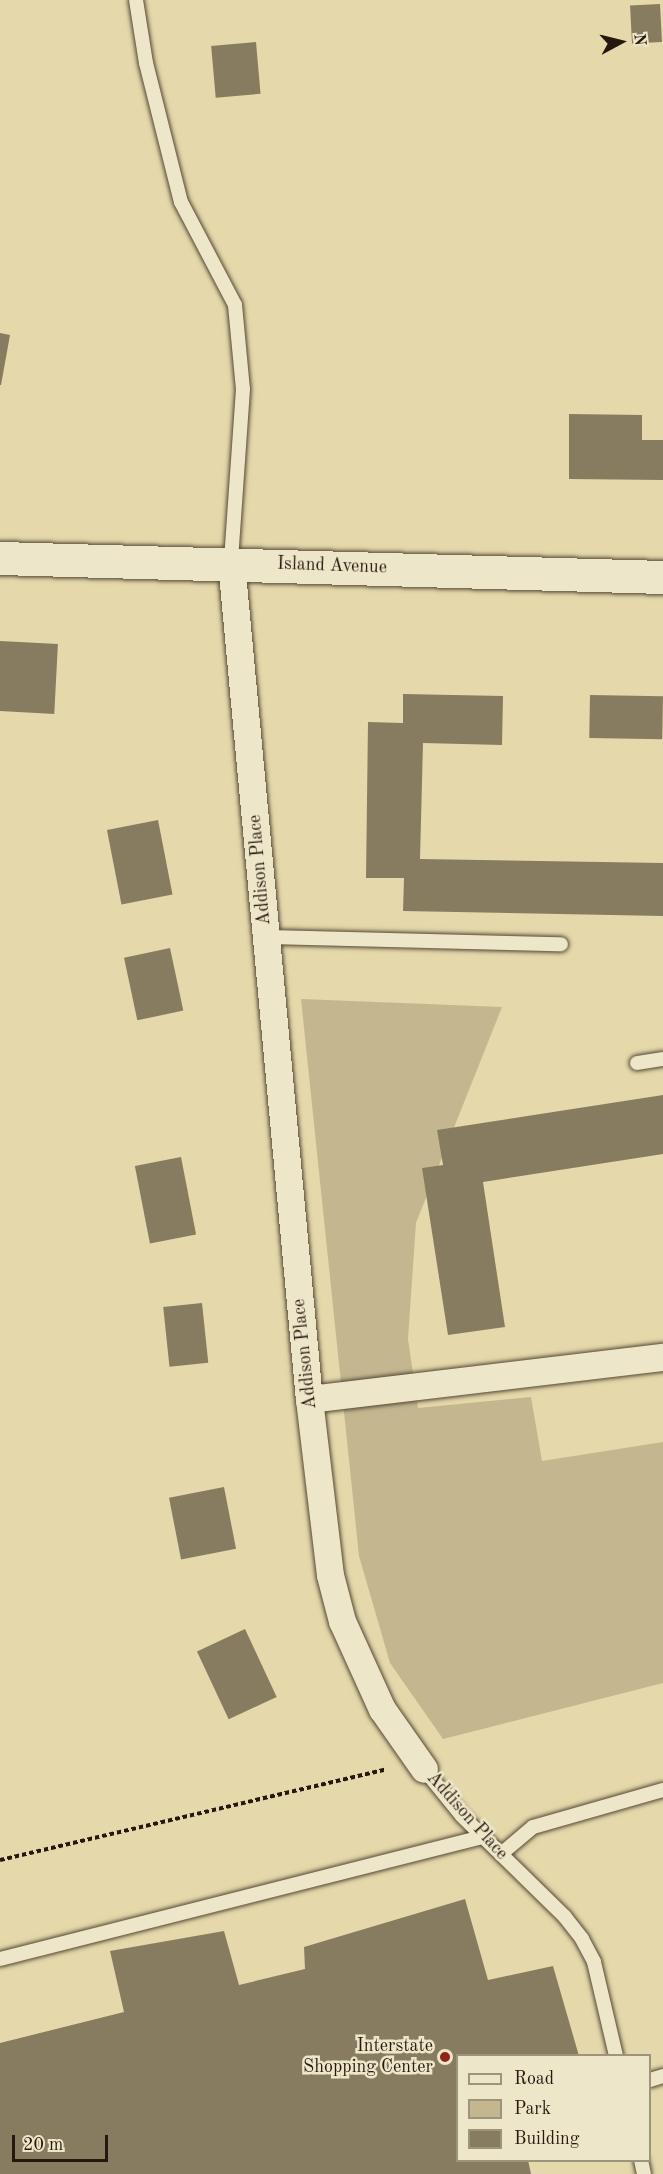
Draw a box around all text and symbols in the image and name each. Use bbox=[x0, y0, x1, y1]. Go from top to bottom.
north arrow bbox=[591, 12, 651, 72]
text: N bbox=[630, 33, 648, 47]
street label: Island Avenue bbox=[277, 553, 387, 579]
street label: Addison Place bbox=[244, 814, 276, 926]
street label: Addison Place bbox=[288, 1298, 322, 1410]
street label: Addison Place bbox=[422, 1768, 512, 1864]
place label: Interstate Shopping Center bbox=[303, 2036, 433, 2078]
marker: Interstate Shopping Center bbox=[438, 2050, 452, 2064]
legend bbox=[456, 2054, 651, 2162]
text: Road bbox=[514, 2070, 554, 2088]
text: Park bbox=[514, 2100, 551, 2118]
scale bar bbox=[15, 2123, 111, 2161]
text: Building bbox=[514, 2130, 579, 2148]
text: 20 m bbox=[23, 2136, 63, 2154]

